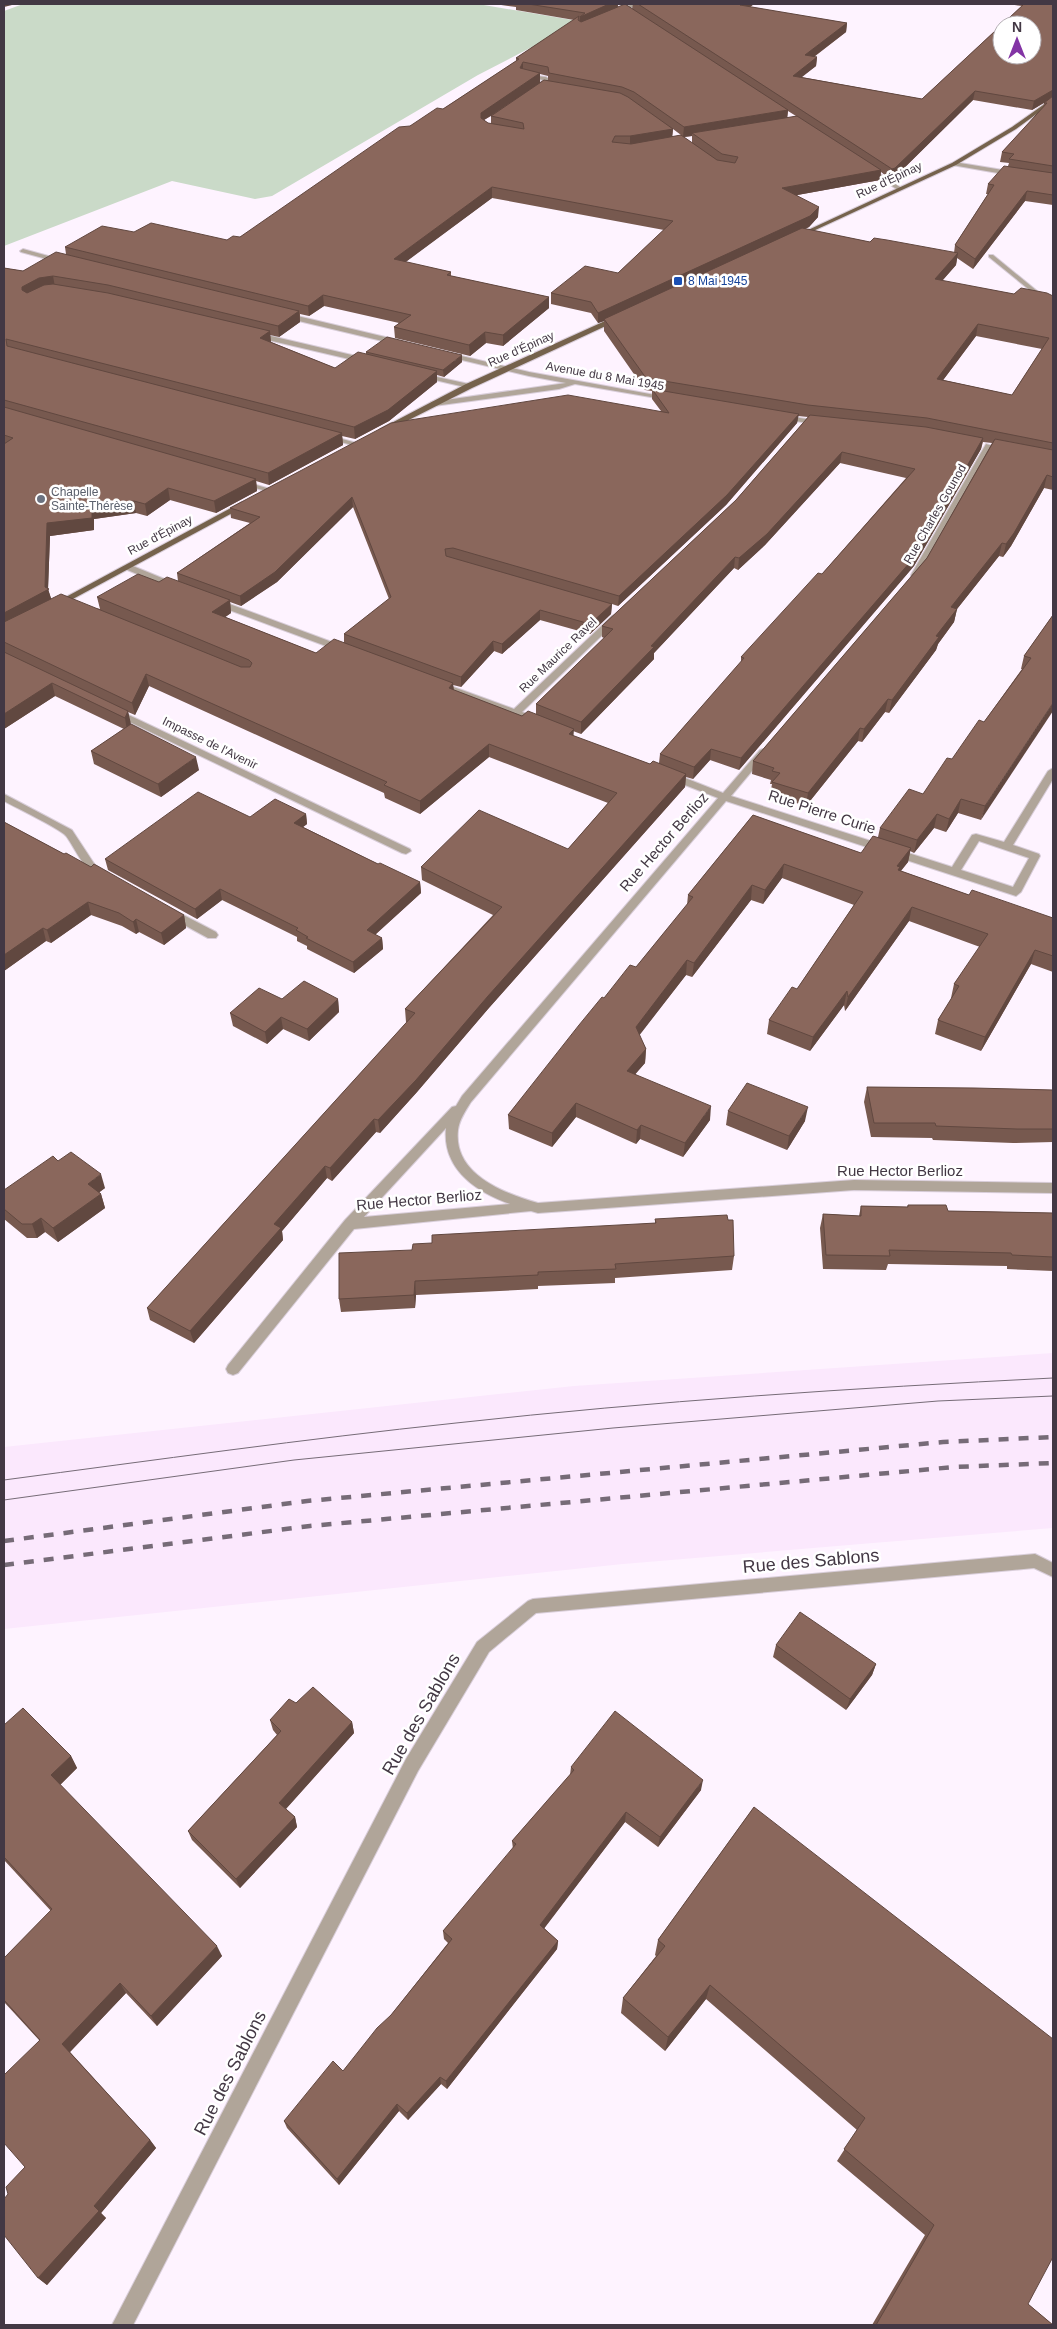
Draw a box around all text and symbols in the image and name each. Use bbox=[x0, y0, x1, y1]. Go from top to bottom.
north arrow bbox=[992, 15, 1042, 65]
text: N bbox=[1012, 19, 1022, 35]
street label: Rue d'Épinay bbox=[853, 158, 924, 201]
place label: 8 Mai 1945 bbox=[688, 274, 748, 288]
marker: 8 Mai 1945 bbox=[672, 275, 684, 287]
street label: Rue d'Épinay bbox=[485, 327, 556, 370]
street label: Avenue du 8 Mai 1945 bbox=[545, 359, 666, 393]
street label: Rue Charles Gounod bbox=[901, 462, 969, 566]
place label: Chapelle Sainte-Thérèse bbox=[51, 485, 133, 513]
marker: Chapelle Sainte-Thérèse bbox=[35, 493, 47, 505]
street label: Rue d'Épinay bbox=[125, 511, 195, 558]
street label: Rue Maurice Ravel bbox=[516, 615, 600, 695]
street label: Impasse de l'Avenir bbox=[160, 714, 260, 772]
street label: Rue Pierre Curie bbox=[766, 786, 878, 837]
street label: Rue Hector Berlioz bbox=[616, 789, 711, 895]
street label: Rue Hector Berlioz bbox=[837, 1162, 963, 1179]
street label: Rue Hector Berlioz bbox=[356, 1186, 482, 1213]
street label: Rue des Sablons bbox=[742, 1545, 880, 1577]
street label: Rue des Sablons bbox=[378, 1650, 464, 1778]
street label: Rue des Sablons bbox=[190, 2007, 270, 2139]

